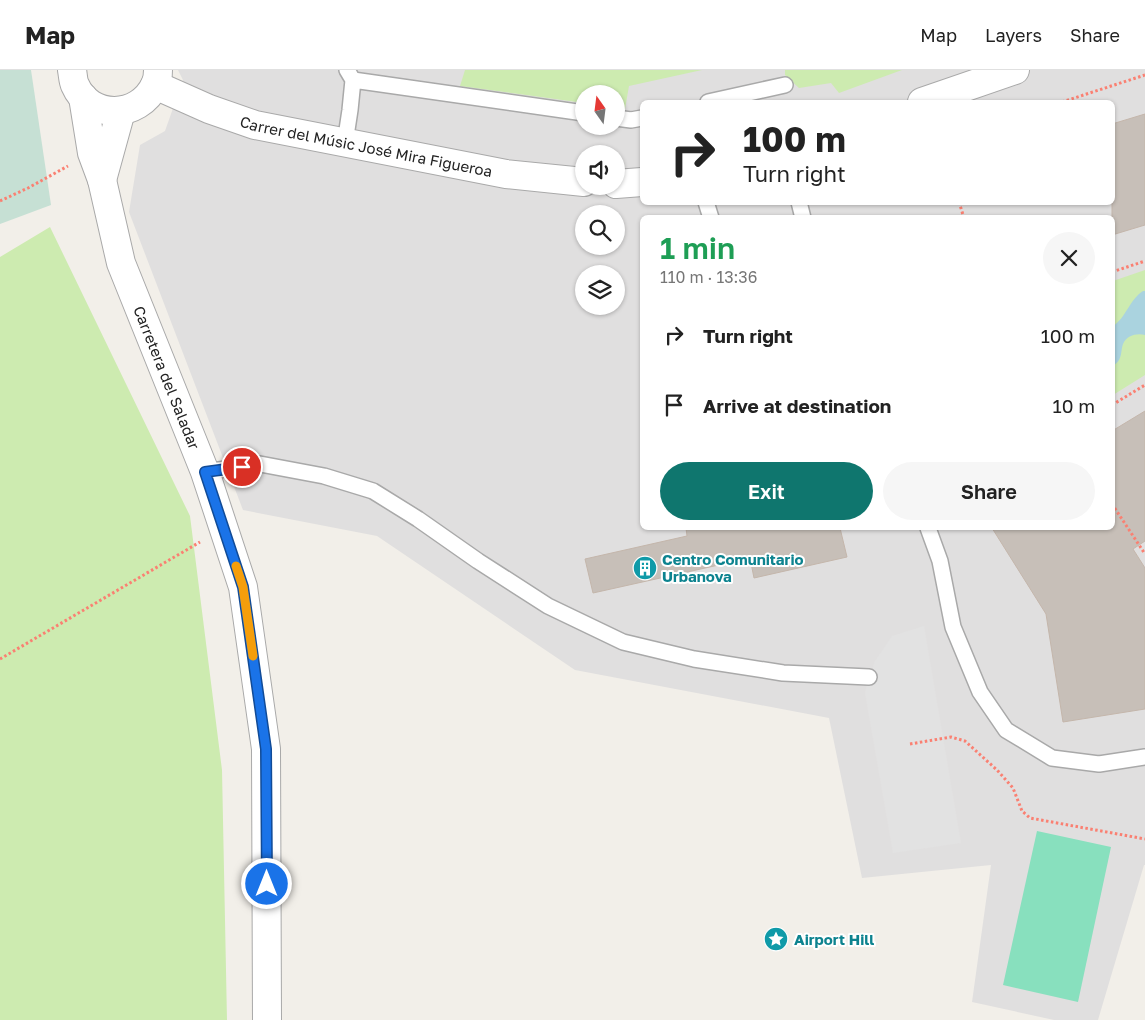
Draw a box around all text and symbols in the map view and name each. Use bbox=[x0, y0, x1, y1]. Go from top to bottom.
text: Map bbox=[25, 20, 75, 49]
text: Map bbox=[920, 24, 957, 46]
text: Layers bbox=[985, 24, 1042, 46]
text: Share bbox=[1070, 24, 1120, 46]
north arrow bbox=[575, 85, 625, 135]
map controls bbox=[575, 85, 625, 315]
street label: Carrer del Músic José Mira Figueroa bbox=[238, 111, 494, 180]
text: 100 m bbox=[743, 118, 846, 160]
icon: right bbox=[660, 120, 725, 185]
button: sound bbox=[575, 145, 625, 195]
text: Turn right bbox=[743, 160, 846, 187]
button: search bbox=[575, 205, 625, 255]
text: 1 min bbox=[660, 230, 735, 266]
button: close bbox=[1043, 232, 1095, 284]
button: layers bbox=[575, 265, 625, 315]
text: 110 m · 13:36 bbox=[660, 267, 757, 287]
street label: Carretera del Saladar bbox=[130, 303, 204, 452]
icon: right bbox=[660, 321, 688, 349]
text: Turn right bbox=[703, 324, 793, 347]
text: 100 m bbox=[1041, 324, 1095, 347]
icon: arrive bbox=[660, 391, 688, 419]
text: Arrive at destination bbox=[703, 394, 891, 417]
text: 10 m bbox=[1052, 394, 1095, 417]
pin bbox=[221, 446, 263, 488]
icon: arrive bbox=[228, 453, 256, 481]
button: Exit bbox=[660, 462, 873, 520]
button: Share bbox=[883, 462, 1095, 520]
place label: Centro Comunitario Urbanova bbox=[662, 550, 804, 585]
building icon: Centro Comunitario Urbanova bbox=[632, 555, 658, 581]
position arrow bbox=[240, 857, 292, 909]
place icon: Airport Hill bbox=[763, 926, 789, 952]
place label: Airport Hill bbox=[794, 930, 874, 948]

